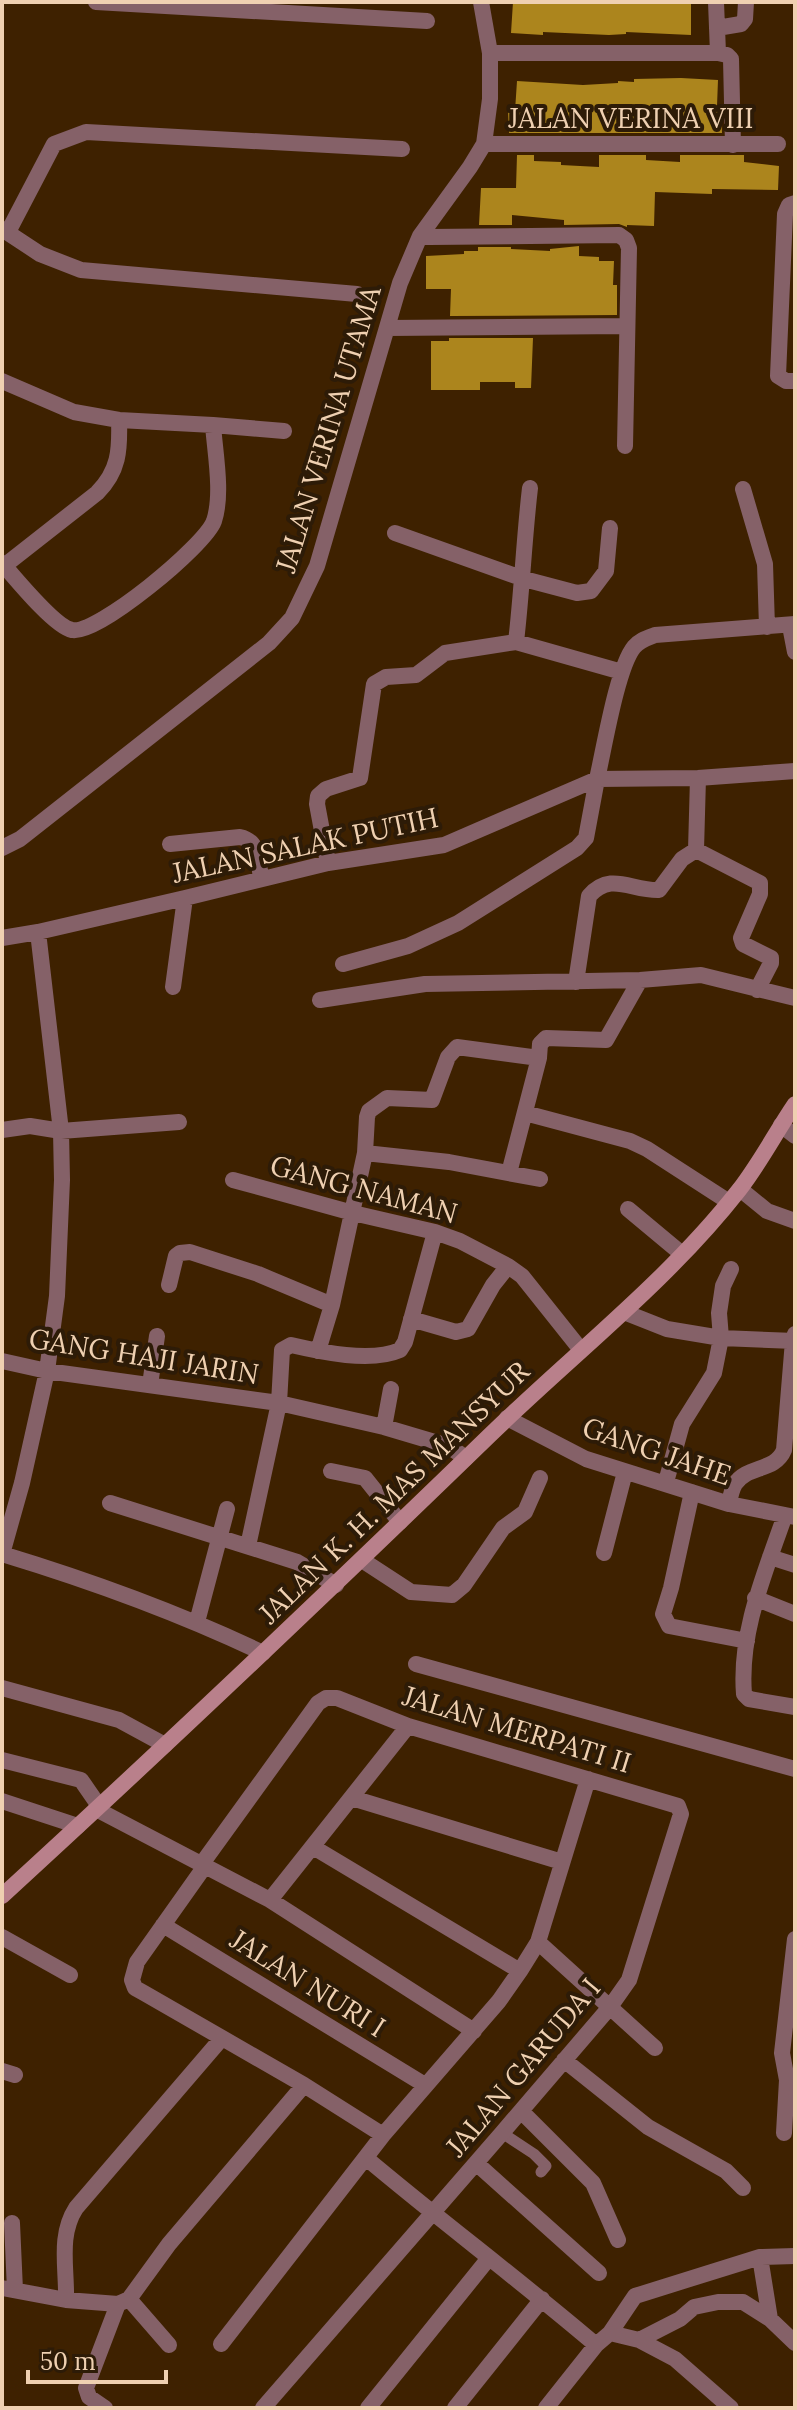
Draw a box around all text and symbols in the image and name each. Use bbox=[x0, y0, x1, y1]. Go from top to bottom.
street label: JALAN VERINA VIII bbox=[507, 100, 754, 136]
street label: JALAN VERINA UTAMA bbox=[267, 281, 389, 578]
street label: JALAN SALAK PUTIH bbox=[168, 799, 441, 891]
street label: GANG NAMAN bbox=[267, 1147, 461, 1231]
street label: GANG HAJI JARIN bbox=[27, 1320, 261, 1392]
street label: JALAN K. H. MAS MANSYUR bbox=[250, 1353, 537, 1632]
street label: GANG JAHE bbox=[578, 1409, 736, 1493]
street label: JALAN MERPATI II bbox=[397, 1677, 636, 1781]
street label: JALAN NURI I bbox=[223, 1921, 392, 2045]
street label: JALAN GARUDA I bbox=[437, 1970, 608, 2164]
scale bar bbox=[28, 2334, 166, 2384]
text: 50 m bbox=[40, 2346, 96, 2377]

